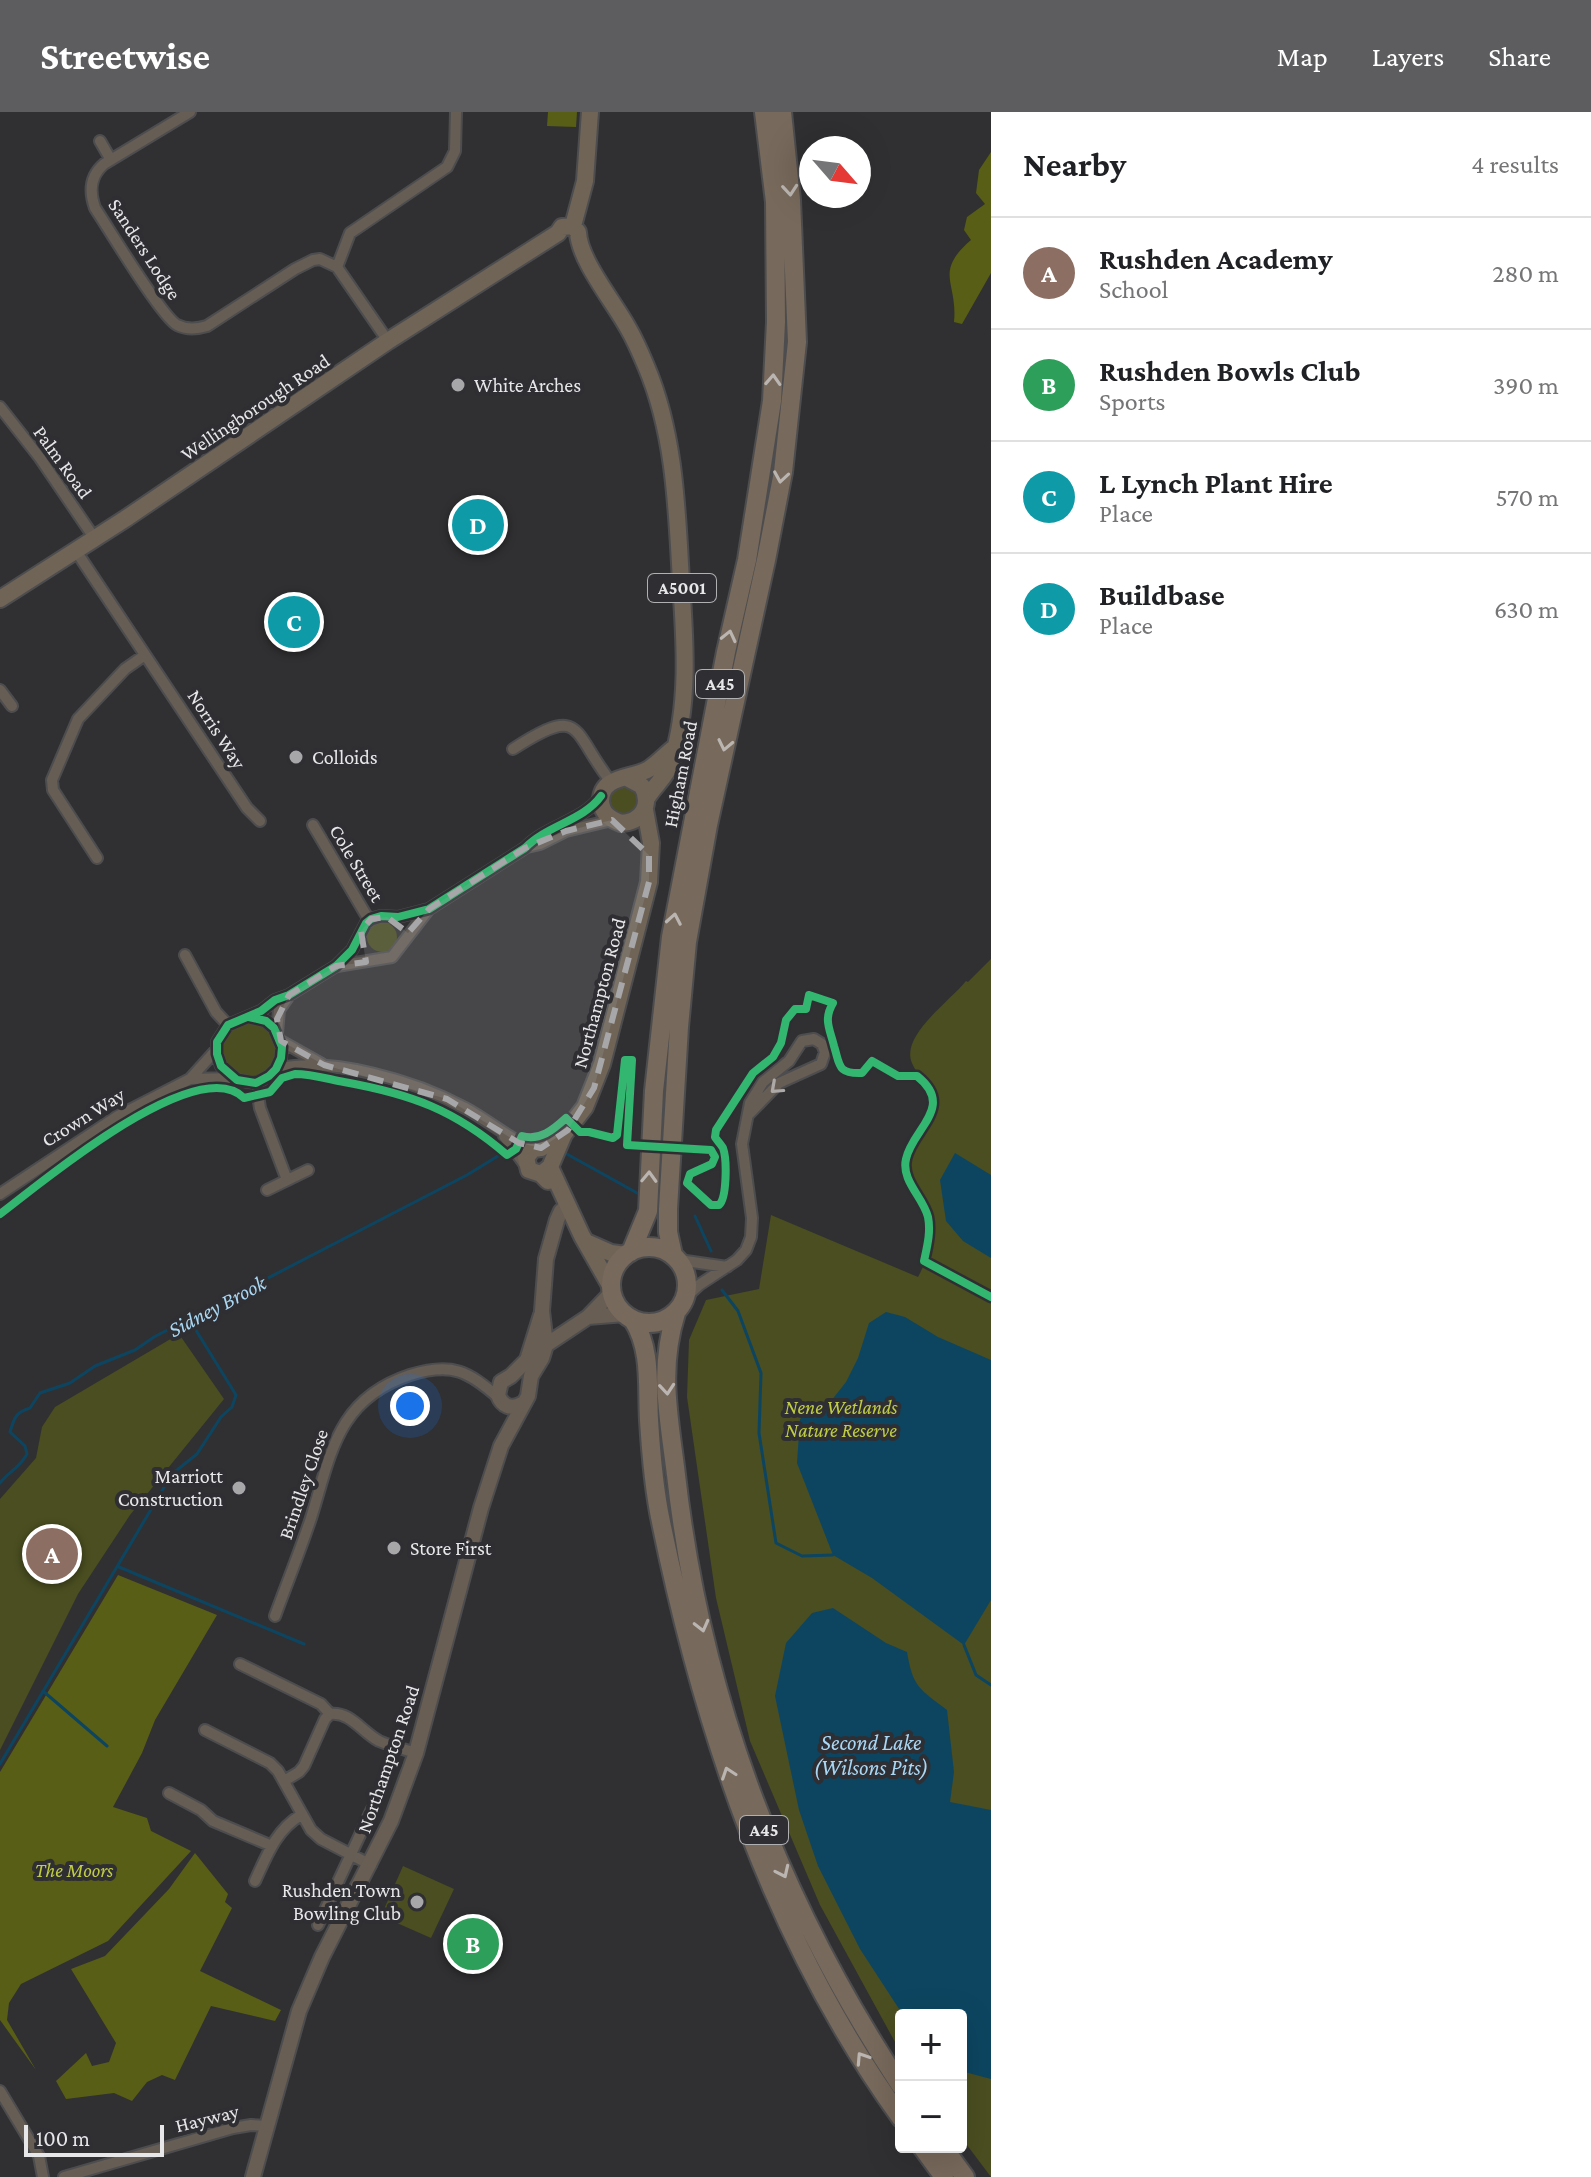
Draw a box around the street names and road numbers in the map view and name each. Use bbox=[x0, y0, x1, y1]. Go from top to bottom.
street label: Sanders Lodge bbox=[103, 194, 186, 304]
street label: Wellingborough Road bbox=[176, 349, 334, 466]
street label: Palm Road bbox=[29, 421, 97, 503]
road number: A5001 bbox=[648, 574, 716, 602]
road number: A45 bbox=[696, 670, 744, 698]
street label: Norris Way bbox=[182, 685, 251, 774]
street label: Higham Road bbox=[659, 718, 702, 829]
street label: Cole Street bbox=[325, 820, 389, 906]
street label: Northampton Road bbox=[568, 915, 631, 1071]
street label: Crown Way bbox=[38, 1083, 130, 1152]
street label: Brindley Close bbox=[274, 1426, 333, 1542]
street label: Northampton Road bbox=[352, 1682, 425, 1836]
road number: A45 bbox=[740, 1816, 788, 1844]
street label: Hayway bbox=[173, 2099, 242, 2137]

